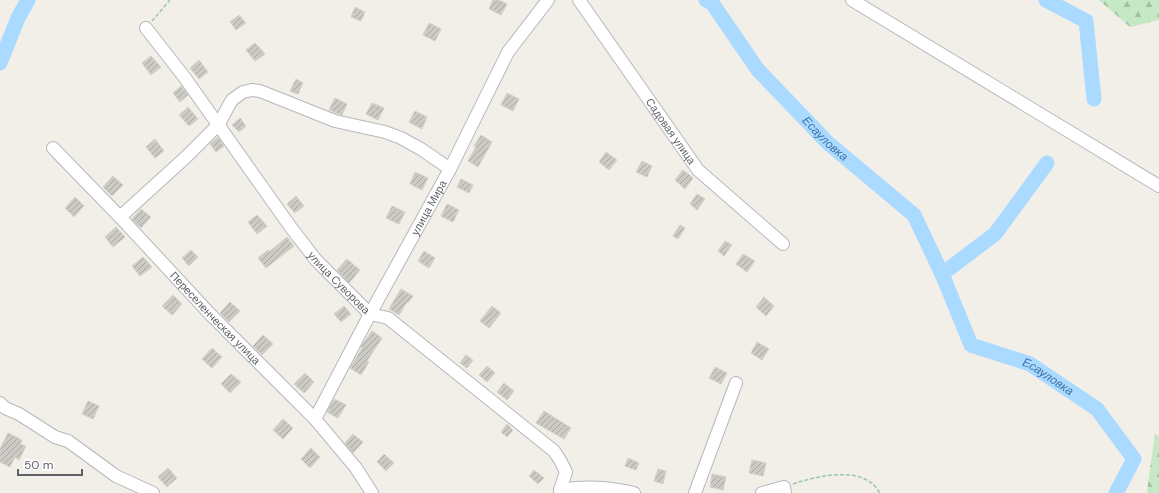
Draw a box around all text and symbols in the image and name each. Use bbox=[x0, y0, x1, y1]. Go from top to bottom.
street label: Садовая улица bbox=[643, 95, 699, 168]
water label: Есауловка bbox=[799, 113, 852, 165]
street label: улица Мира bbox=[408, 177, 450, 238]
street label: улица Суворова bbox=[305, 249, 374, 318]
street label: Переселенческая улица bbox=[167, 269, 264, 368]
water label: Есауловка bbox=[1021, 354, 1077, 399]
scale bar bbox=[18, 451, 82, 477]
text: 50 m bbox=[24, 457, 53, 473]

